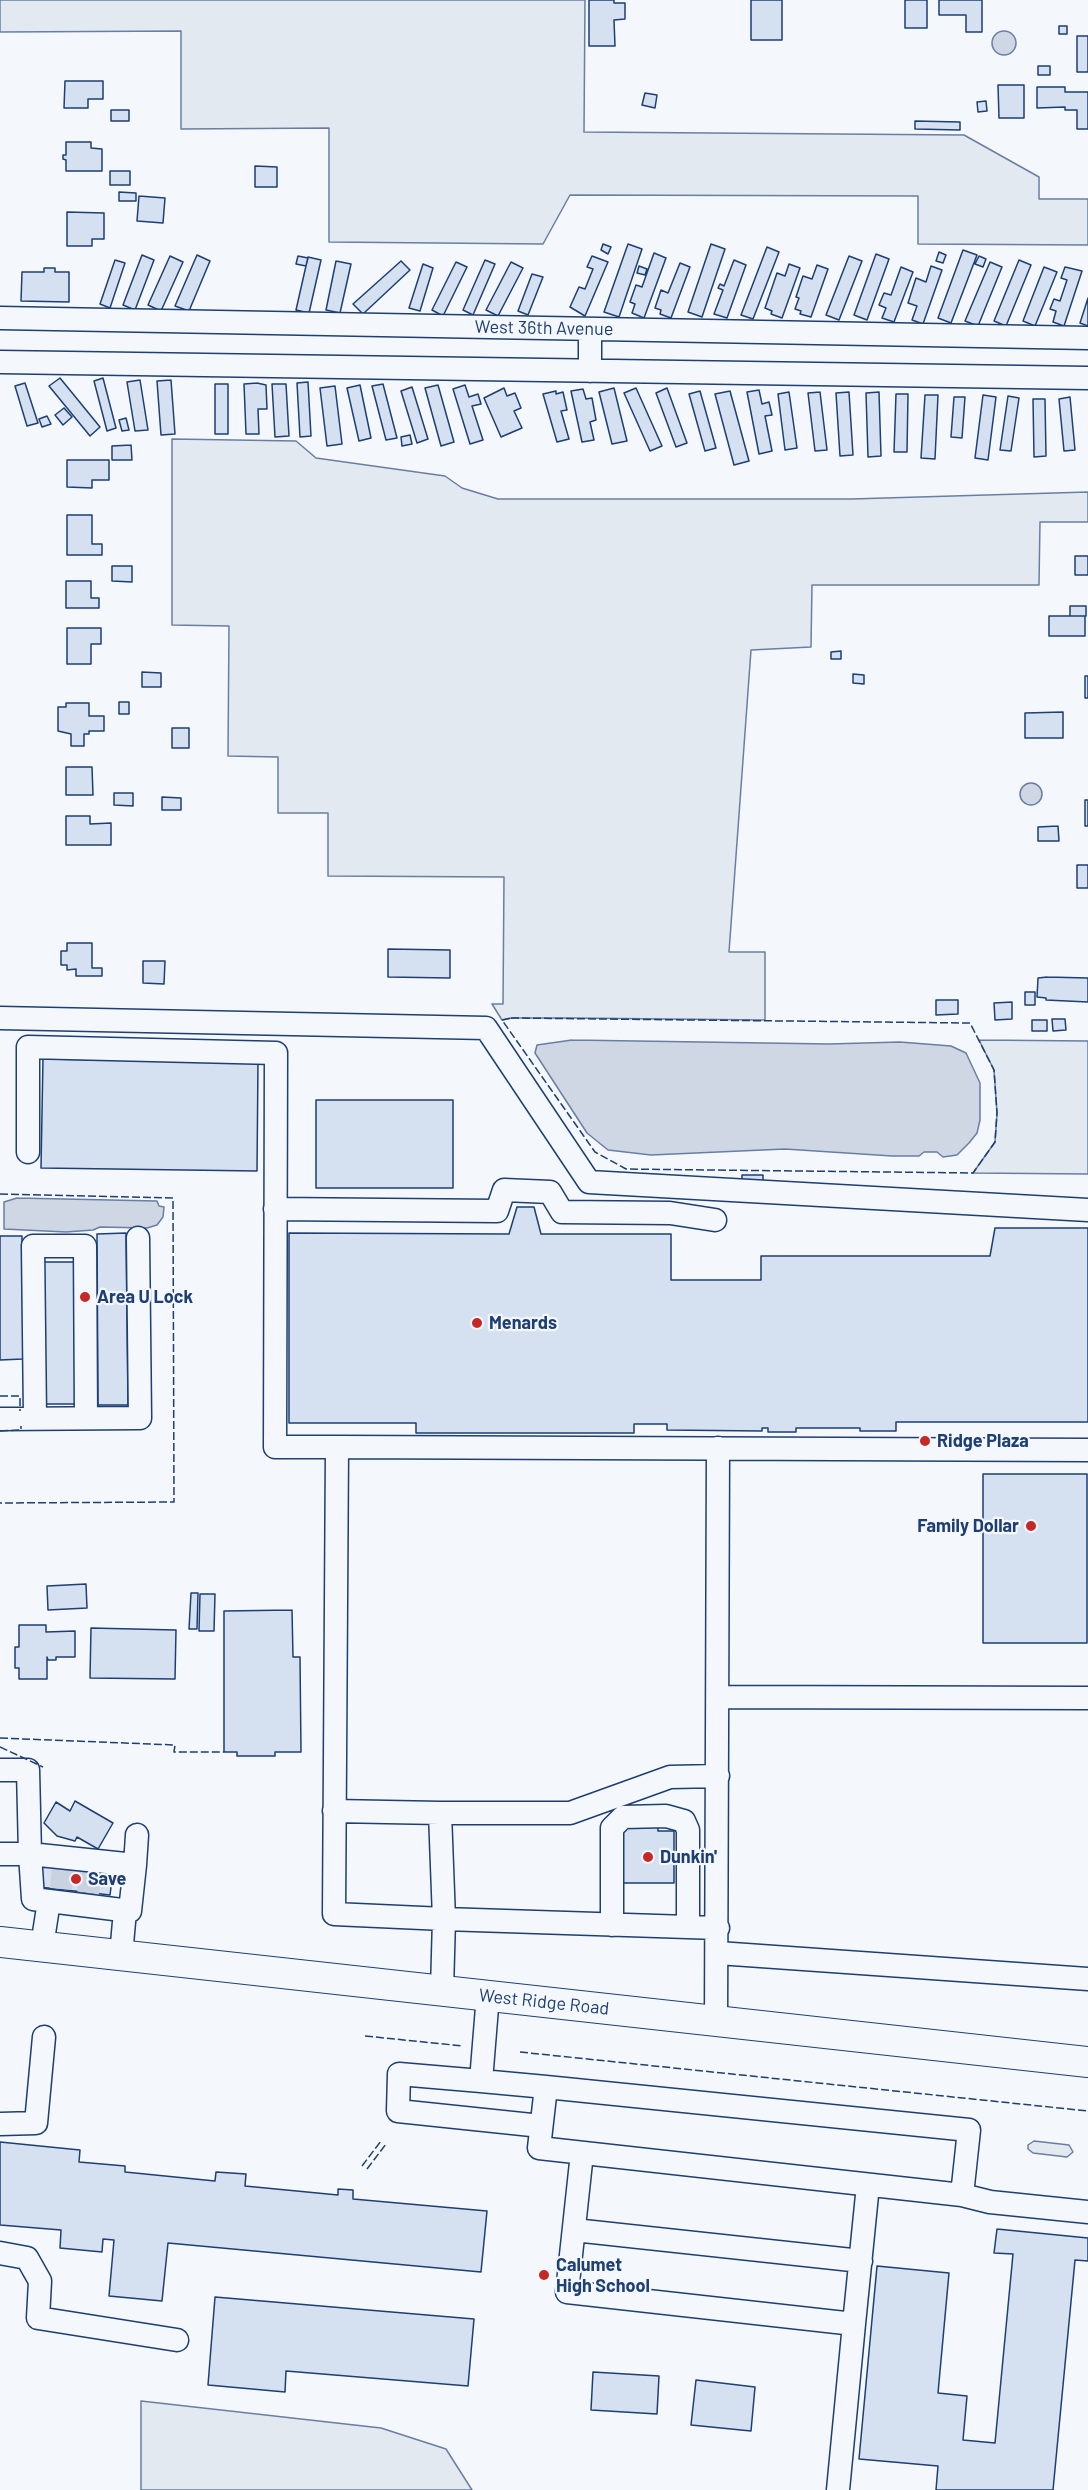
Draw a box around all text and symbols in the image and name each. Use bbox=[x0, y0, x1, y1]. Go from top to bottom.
street label: West 36th Avenue bbox=[474, 316, 614, 340]
place label: Area U Lock bbox=[97, 1286, 193, 1308]
marker: Area U Lock bbox=[78, 1290, 92, 1304]
place label: Menards bbox=[489, 1312, 557, 1334]
marker: Menards bbox=[470, 1316, 484, 1330]
place label: Ridge Plaza bbox=[937, 1430, 1029, 1452]
marker: Ridge Plaza bbox=[918, 1434, 932, 1448]
place label: Family Dollar bbox=[917, 1515, 1019, 1537]
marker: Family Dollar bbox=[1024, 1519, 1038, 1533]
place label: Dunkin' bbox=[660, 1846, 717, 1868]
marker: Dunkin' bbox=[641, 1850, 655, 1864]
place label: Save bbox=[88, 1868, 126, 1890]
marker: Save bbox=[69, 1872, 83, 1886]
street label: West Ridge Road bbox=[478, 1984, 610, 2020]
place label: Calumet High School bbox=[556, 2254, 650, 2296]
marker: Calumet High School bbox=[537, 2268, 551, 2282]

